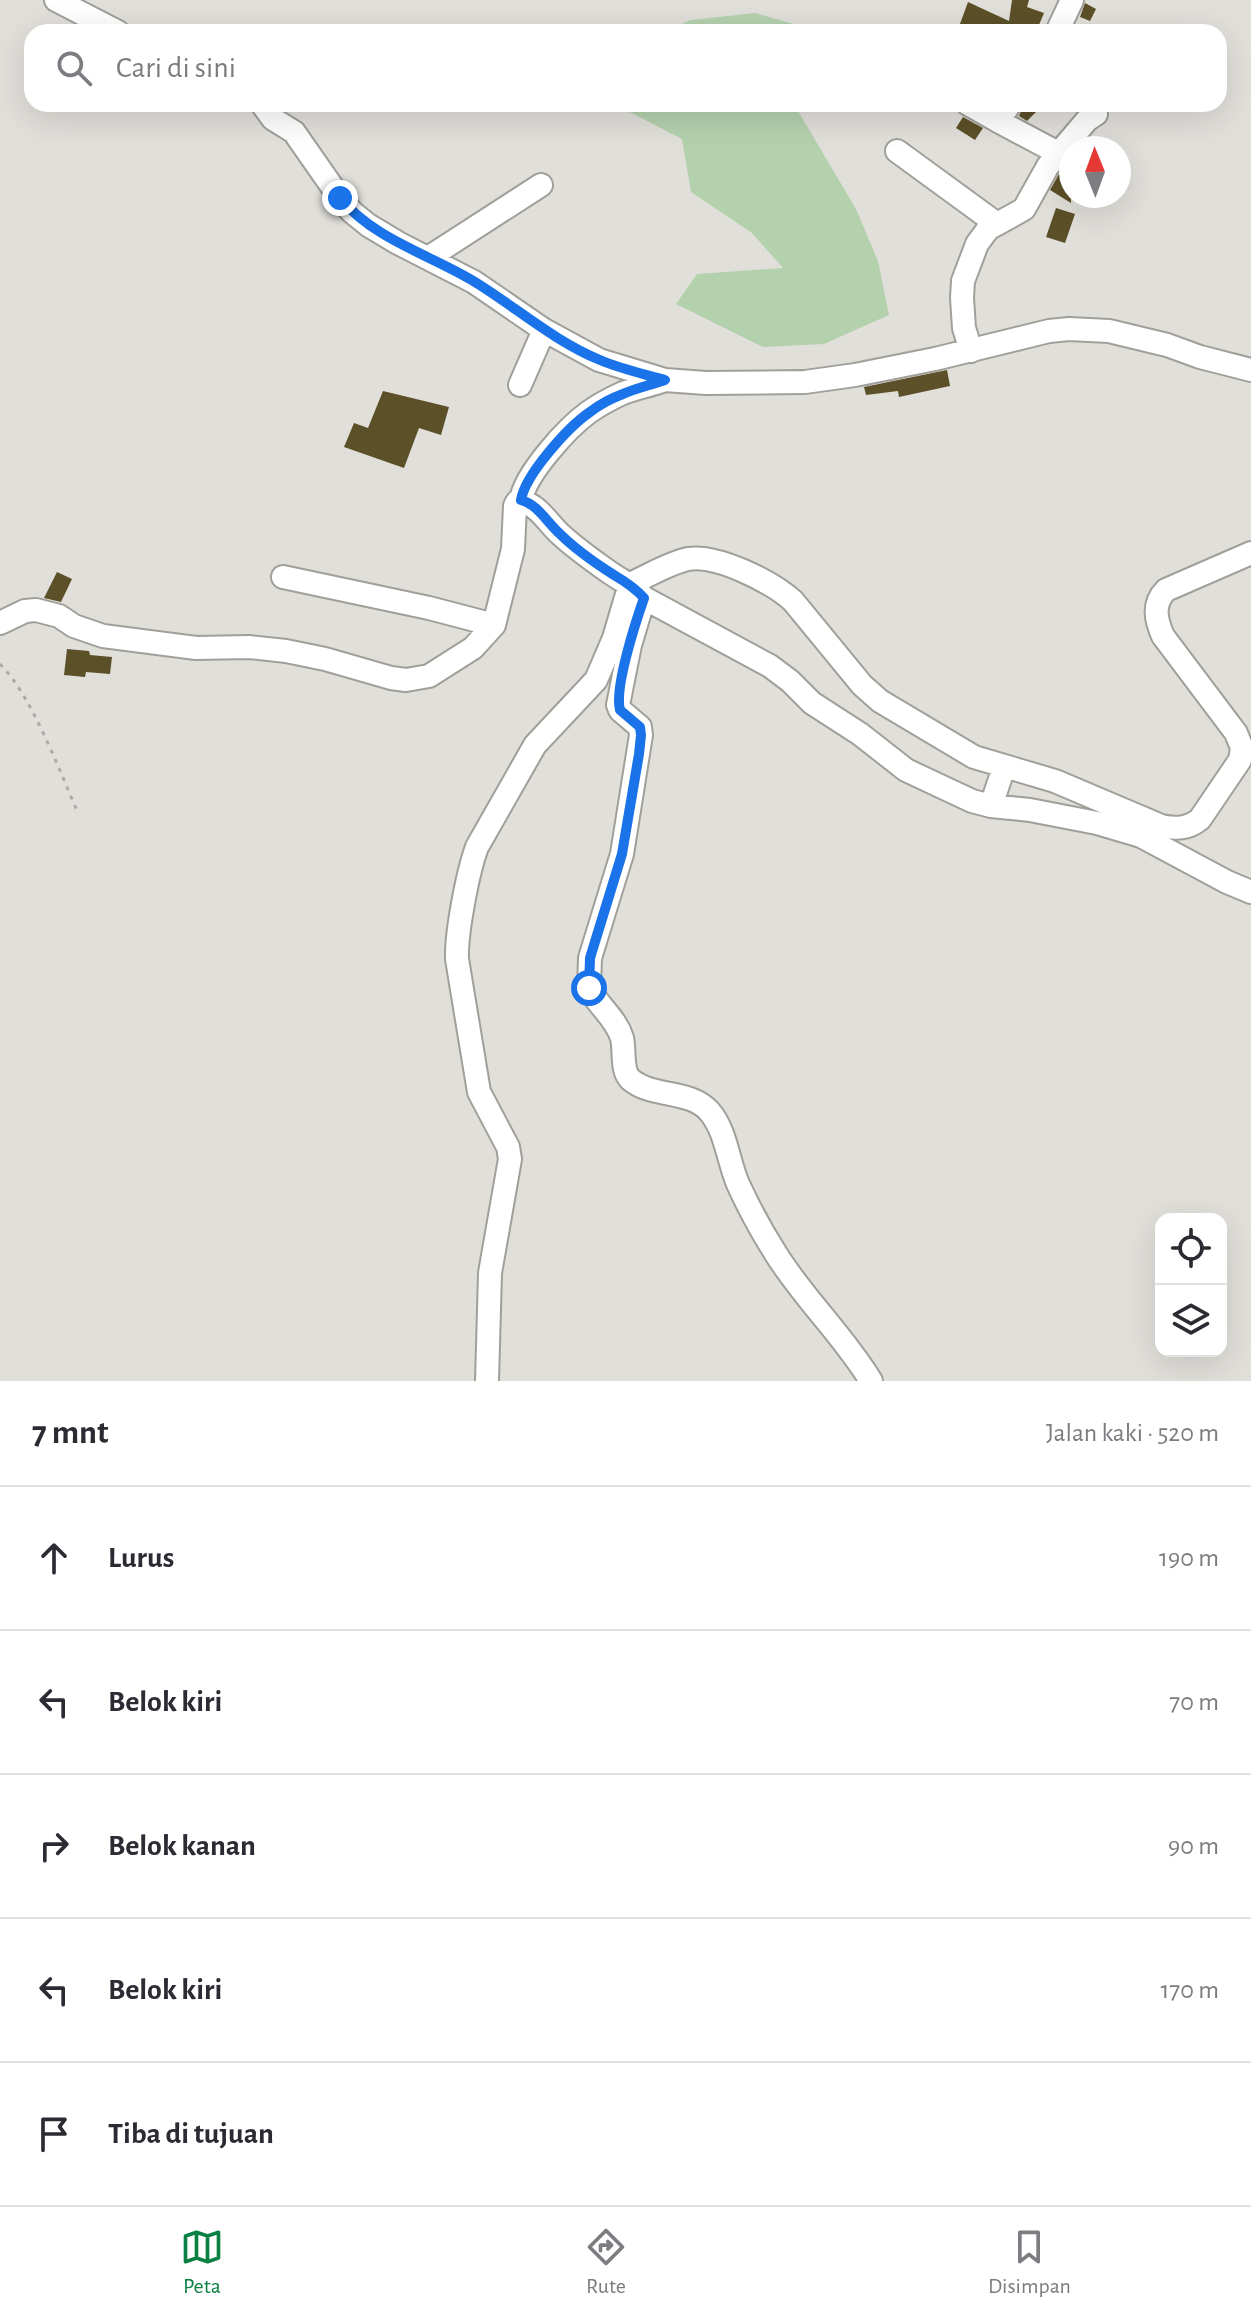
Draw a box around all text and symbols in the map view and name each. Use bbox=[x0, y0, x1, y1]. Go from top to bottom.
search box bbox=[24, 24, 1227, 112]
icon: search bbox=[52, 46, 96, 90]
text: Cari di sini bbox=[116, 53, 236, 83]
north arrow bbox=[1059, 136, 1131, 208]
route end bbox=[322, 180, 358, 216]
route start bbox=[571, 970, 607, 1006]
map controls bbox=[1155, 1213, 1227, 1357]
button: locate bbox=[1155, 1213, 1227, 1285]
button: layers bbox=[1155, 1285, 1227, 1357]
text: 7 mnt bbox=[32, 1416, 109, 1450]
text: Jalan kaki · 520 m bbox=[1046, 1420, 1219, 1446]
icon: ahead bbox=[32, 1536, 76, 1580]
text: Lurus bbox=[108, 1543, 174, 1573]
text: 190 m bbox=[1159, 1545, 1219, 1571]
icon: left bbox=[32, 1680, 76, 1724]
text: Belok kiri bbox=[108, 1687, 222, 1717]
text: 70 m bbox=[1169, 1689, 1219, 1715]
icon: right bbox=[32, 1824, 76, 1868]
text: Belok kanan bbox=[108, 1831, 256, 1861]
text: 90 m bbox=[1168, 1833, 1219, 1859]
icon: left bbox=[32, 1968, 76, 2012]
text: Belok kiri bbox=[108, 1975, 222, 2005]
text: 170 m bbox=[1160, 1977, 1219, 2003]
icon: arrive bbox=[32, 2112, 76, 2156]
text: Tiba di tujuan bbox=[108, 2119, 274, 2149]
tab: Peta bbox=[180, 2225, 224, 2299]
tab: Rute bbox=[584, 2225, 628, 2299]
tab: Disimpan bbox=[988, 2225, 1071, 2299]

